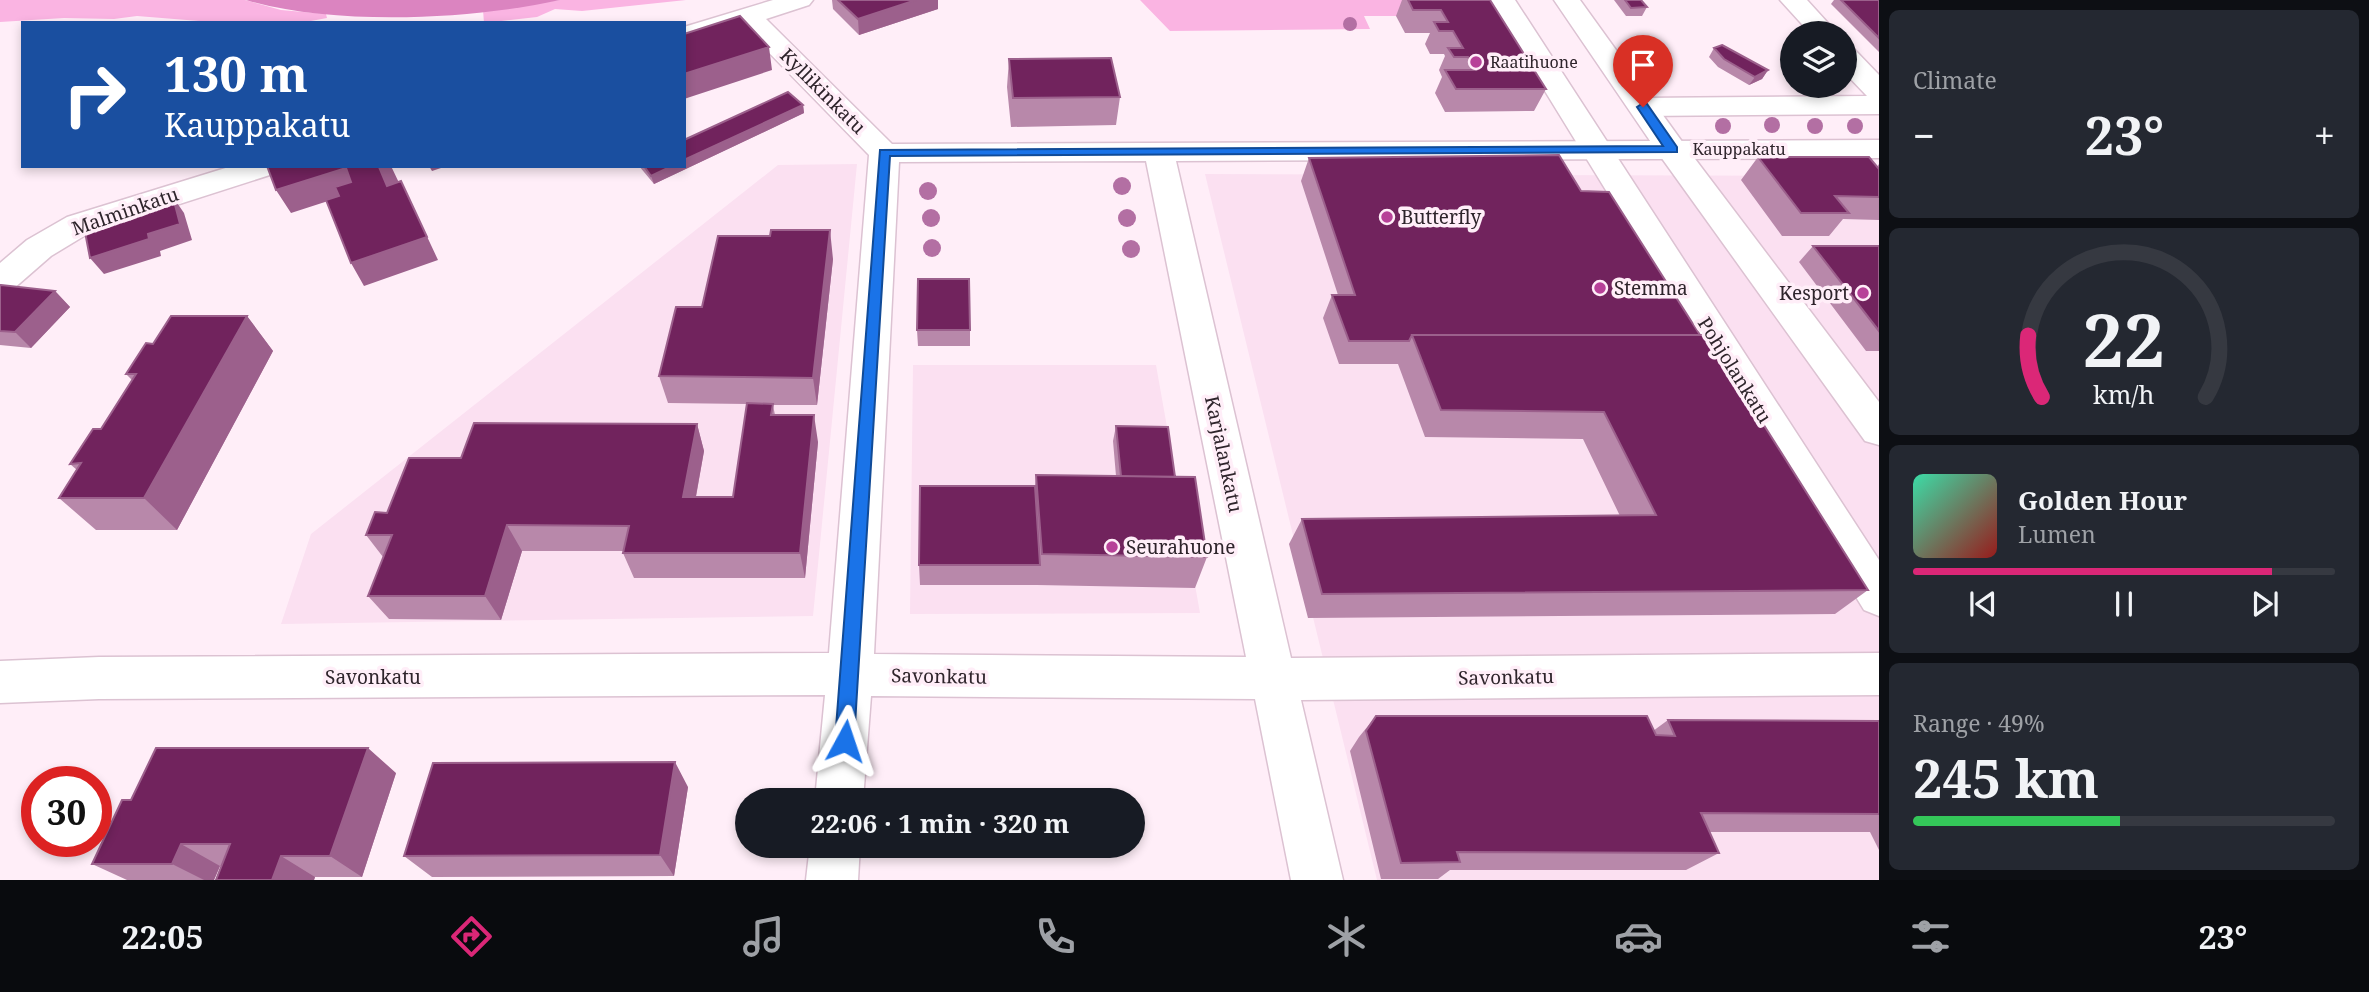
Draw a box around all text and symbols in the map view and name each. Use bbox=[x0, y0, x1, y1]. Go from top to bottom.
map controls bbox=[1780, 21, 1857, 98]
button: layers bbox=[1780, 21, 1857, 98]
pin bbox=[1613, 35, 1673, 107]
text: 130 m bbox=[164, 40, 308, 106]
street label: Kyllikinkatu bbox=[774, 42, 872, 140]
icon: arrive bbox=[1624, 46, 1662, 84]
icon: right bbox=[49, 49, 140, 140]
place label: Raatihuone bbox=[1490, 51, 1578, 73]
marker: Raatihuone bbox=[1468, 54, 1484, 70]
text: Climate bbox=[1913, 64, 1997, 96]
text: 23° bbox=[2085, 99, 2164, 170]
text: Kauppakatu bbox=[164, 103, 350, 146]
text: − bbox=[1913, 109, 1935, 161]
text: + bbox=[2314, 109, 2335, 161]
street label: Kauppakatu bbox=[1692, 138, 1786, 160]
street label: Malminkatu bbox=[68, 181, 182, 241]
place label: Butterfly bbox=[1401, 204, 1482, 230]
marker: Butterfly bbox=[1379, 209, 1395, 225]
place label: Stemma bbox=[1614, 275, 1688, 301]
marker: Stemma bbox=[1592, 280, 1608, 296]
place label: Kesport bbox=[1779, 280, 1849, 306]
marker: Kesport bbox=[1855, 285, 1871, 301]
text: 22 bbox=[2083, 290, 2165, 389]
street label: Pohjolankatu bbox=[1692, 312, 1778, 428]
text: km/h bbox=[2093, 377, 2155, 411]
street label: Karjalankatu bbox=[1199, 393, 1249, 515]
text: Golden Hour bbox=[2018, 482, 2187, 518]
text: Lumen bbox=[2018, 518, 2096, 550]
place label: Seurahuone bbox=[1126, 534, 1235, 560]
marker: Seurahuone bbox=[1104, 539, 1120, 555]
icon: previous bbox=[1964, 585, 2002, 623]
icon: pause bbox=[2105, 585, 2143, 623]
icon: next bbox=[2246, 585, 2284, 623]
street label: Savonkatu bbox=[891, 662, 987, 690]
street label: Savonkatu bbox=[1458, 663, 1554, 691]
street label: Savonkatu bbox=[325, 664, 421, 690]
position arrow bbox=[808, 704, 882, 778]
text: Range · 49% bbox=[1913, 707, 2045, 739]
text: 245 km bbox=[1913, 742, 2099, 813]
speed limit sign: 30 bbox=[21, 766, 112, 857]
text: 22:06 · 1 min · 320 m bbox=[810, 805, 1070, 841]
icon: directions bbox=[447, 912, 496, 961]
icon: music bbox=[739, 912, 788, 961]
icon: phone bbox=[1031, 912, 1080, 961]
icon: climate bbox=[1322, 912, 1371, 961]
icon: car bbox=[1614, 912, 1663, 961]
icon: filters bbox=[1906, 912, 1955, 961]
text: 22:05 bbox=[121, 915, 204, 958]
text: 23° bbox=[2198, 915, 2247, 958]

